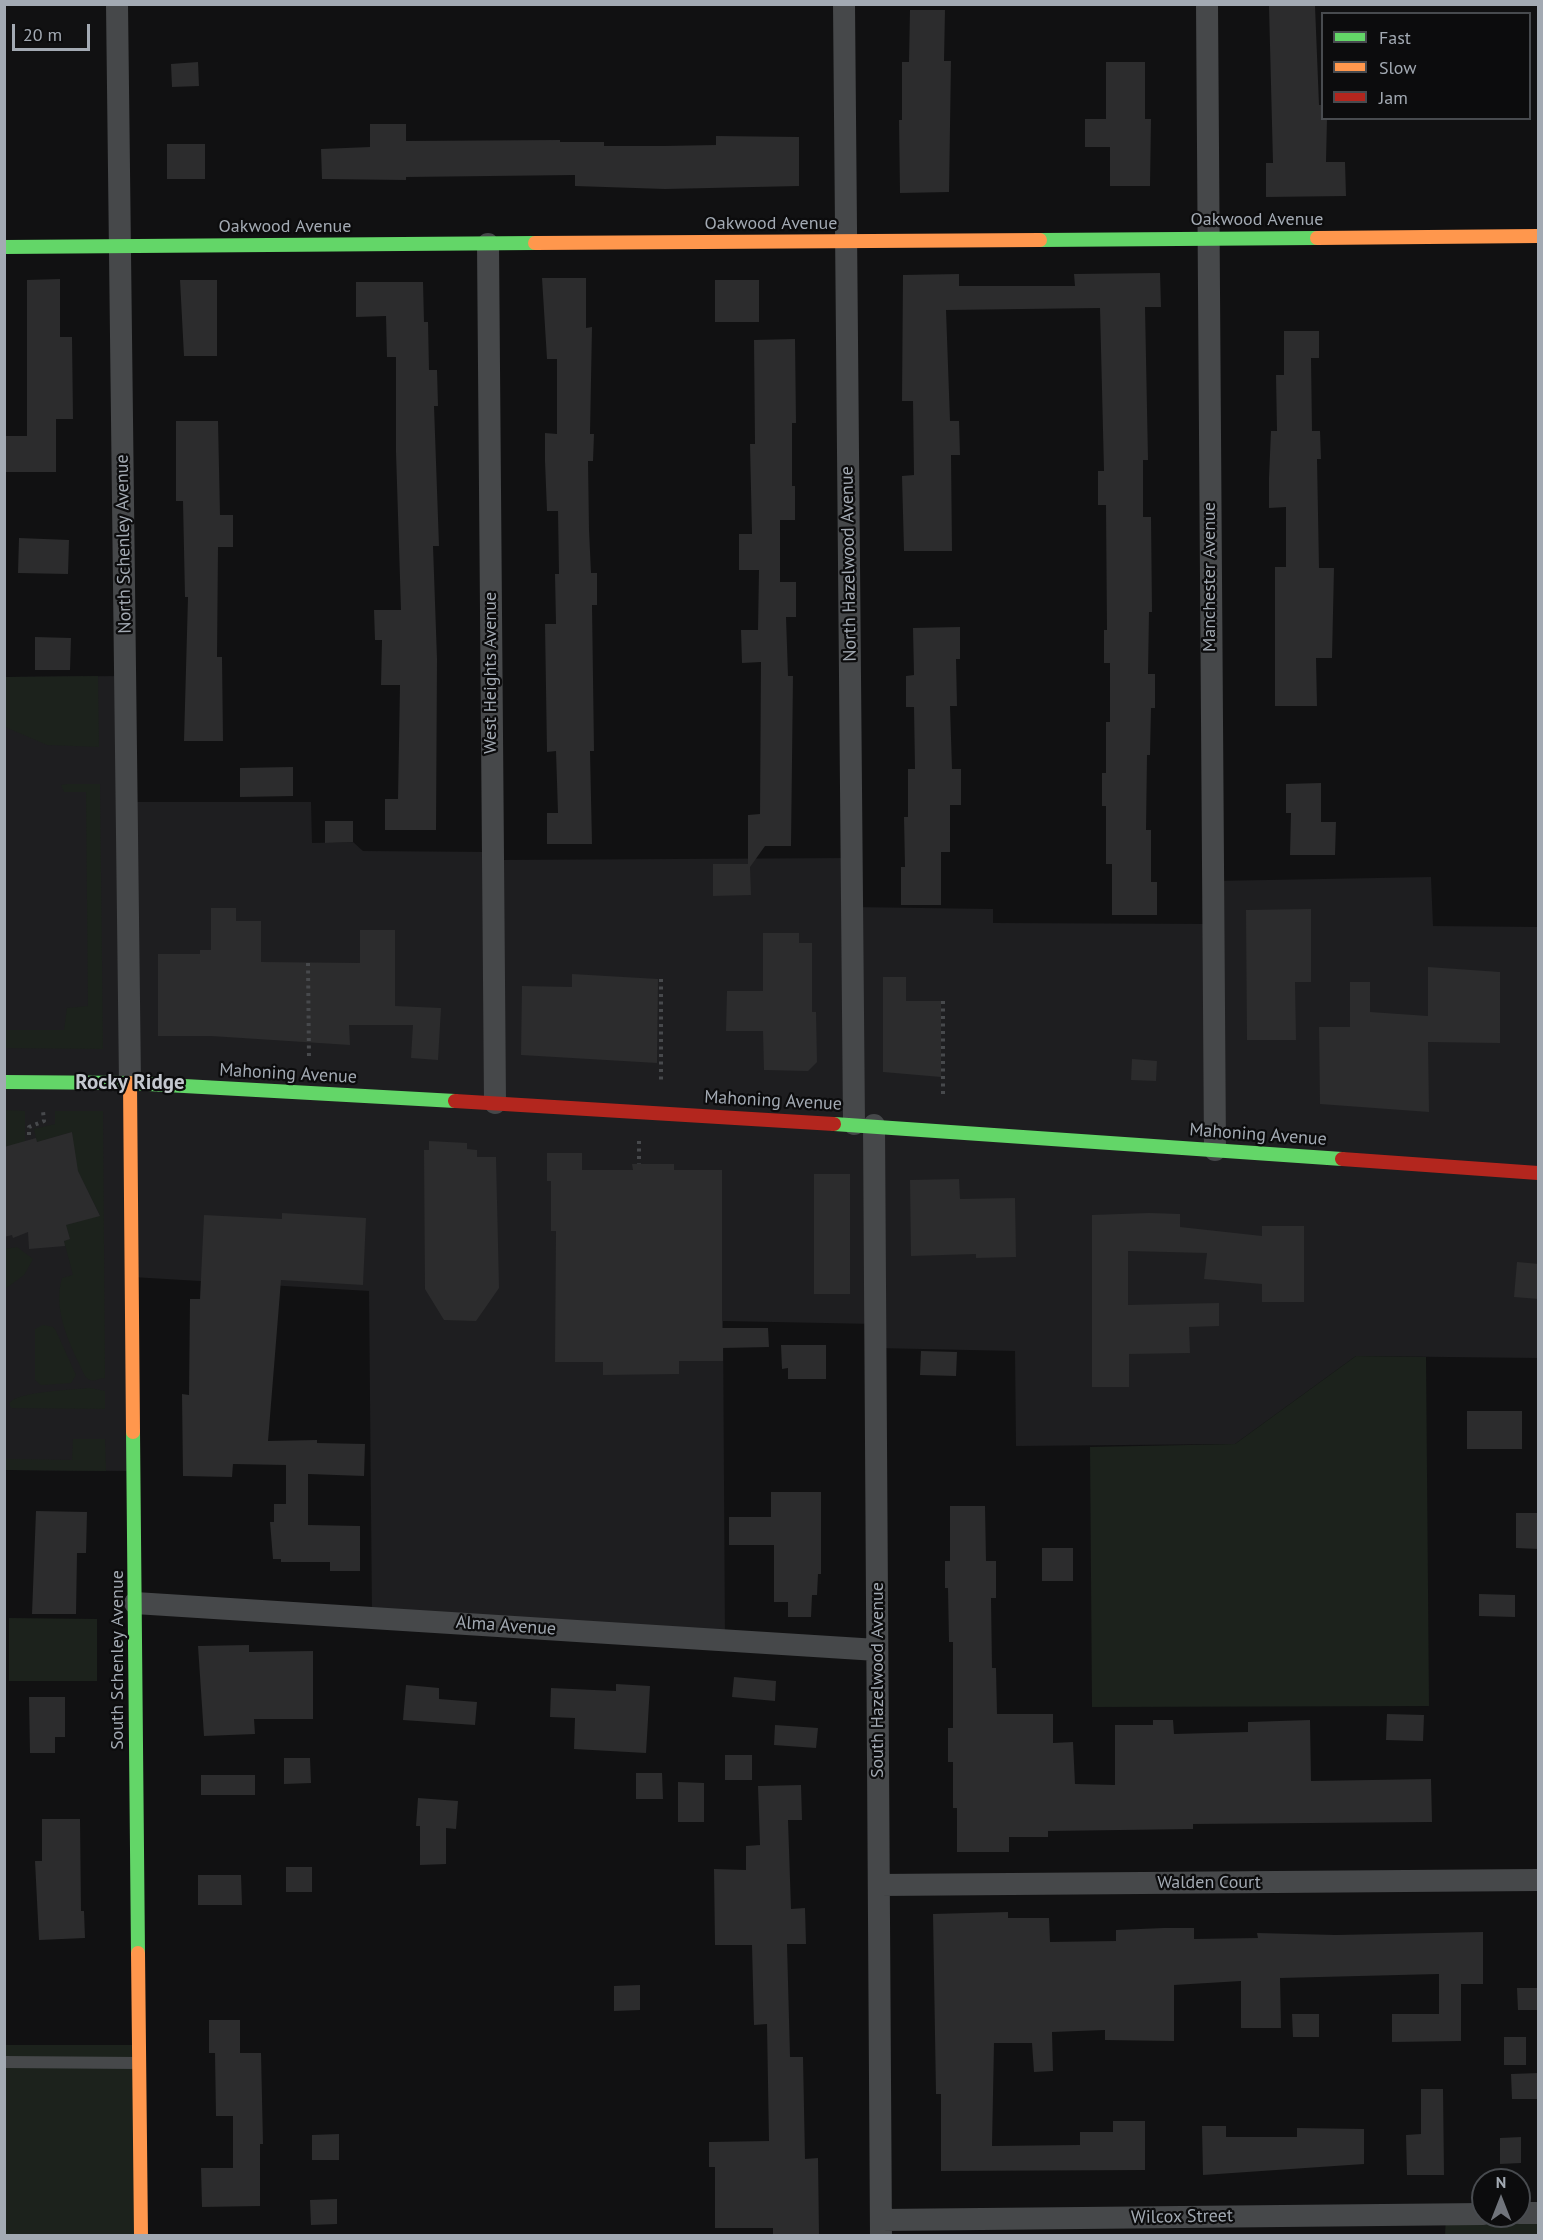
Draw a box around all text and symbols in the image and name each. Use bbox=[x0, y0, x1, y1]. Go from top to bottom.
scale bar bbox=[15, 12, 93, 50]
legend bbox=[1321, 12, 1531, 120]
text: 20 m bbox=[23, 23, 62, 46]
text: Fast bbox=[1379, 26, 1411, 49]
text: Slow bbox=[1379, 56, 1417, 79]
text: Jam bbox=[1379, 86, 1408, 109]
street label: Oakwood Avenue bbox=[1191, 209, 1323, 231]
street label: Oakwood Avenue bbox=[705, 213, 837, 235]
street label: Oakwood Avenue bbox=[219, 216, 351, 238]
street label: North Schenley Avenue bbox=[112, 454, 136, 634]
street label: North Hazelwood Avenue bbox=[836, 466, 862, 662]
street label: Manchester Avenue bbox=[1199, 502, 1221, 652]
street label: West Heights Avenue bbox=[480, 592, 502, 754]
street label: Mahoning Avenue bbox=[219, 1060, 357, 1088]
district label: Rocky Ridge bbox=[75, 1070, 185, 1096]
street label: Mahoning Avenue bbox=[704, 1087, 842, 1115]
street label: Mahoning Avenue bbox=[1188, 1119, 1328, 1151]
street label: South Schenley Avenue bbox=[107, 1570, 129, 1750]
street label: South Hazelwood Avenue bbox=[867, 1582, 889, 1778]
street label: Alma Avenue bbox=[455, 1612, 557, 1640]
street label: Walden Court bbox=[1157, 1872, 1261, 1894]
north arrow bbox=[1471, 2168, 1531, 2228]
text: N bbox=[1496, 2172, 1506, 2192]
street label: Wilcox Street bbox=[1131, 2205, 1233, 2229]

